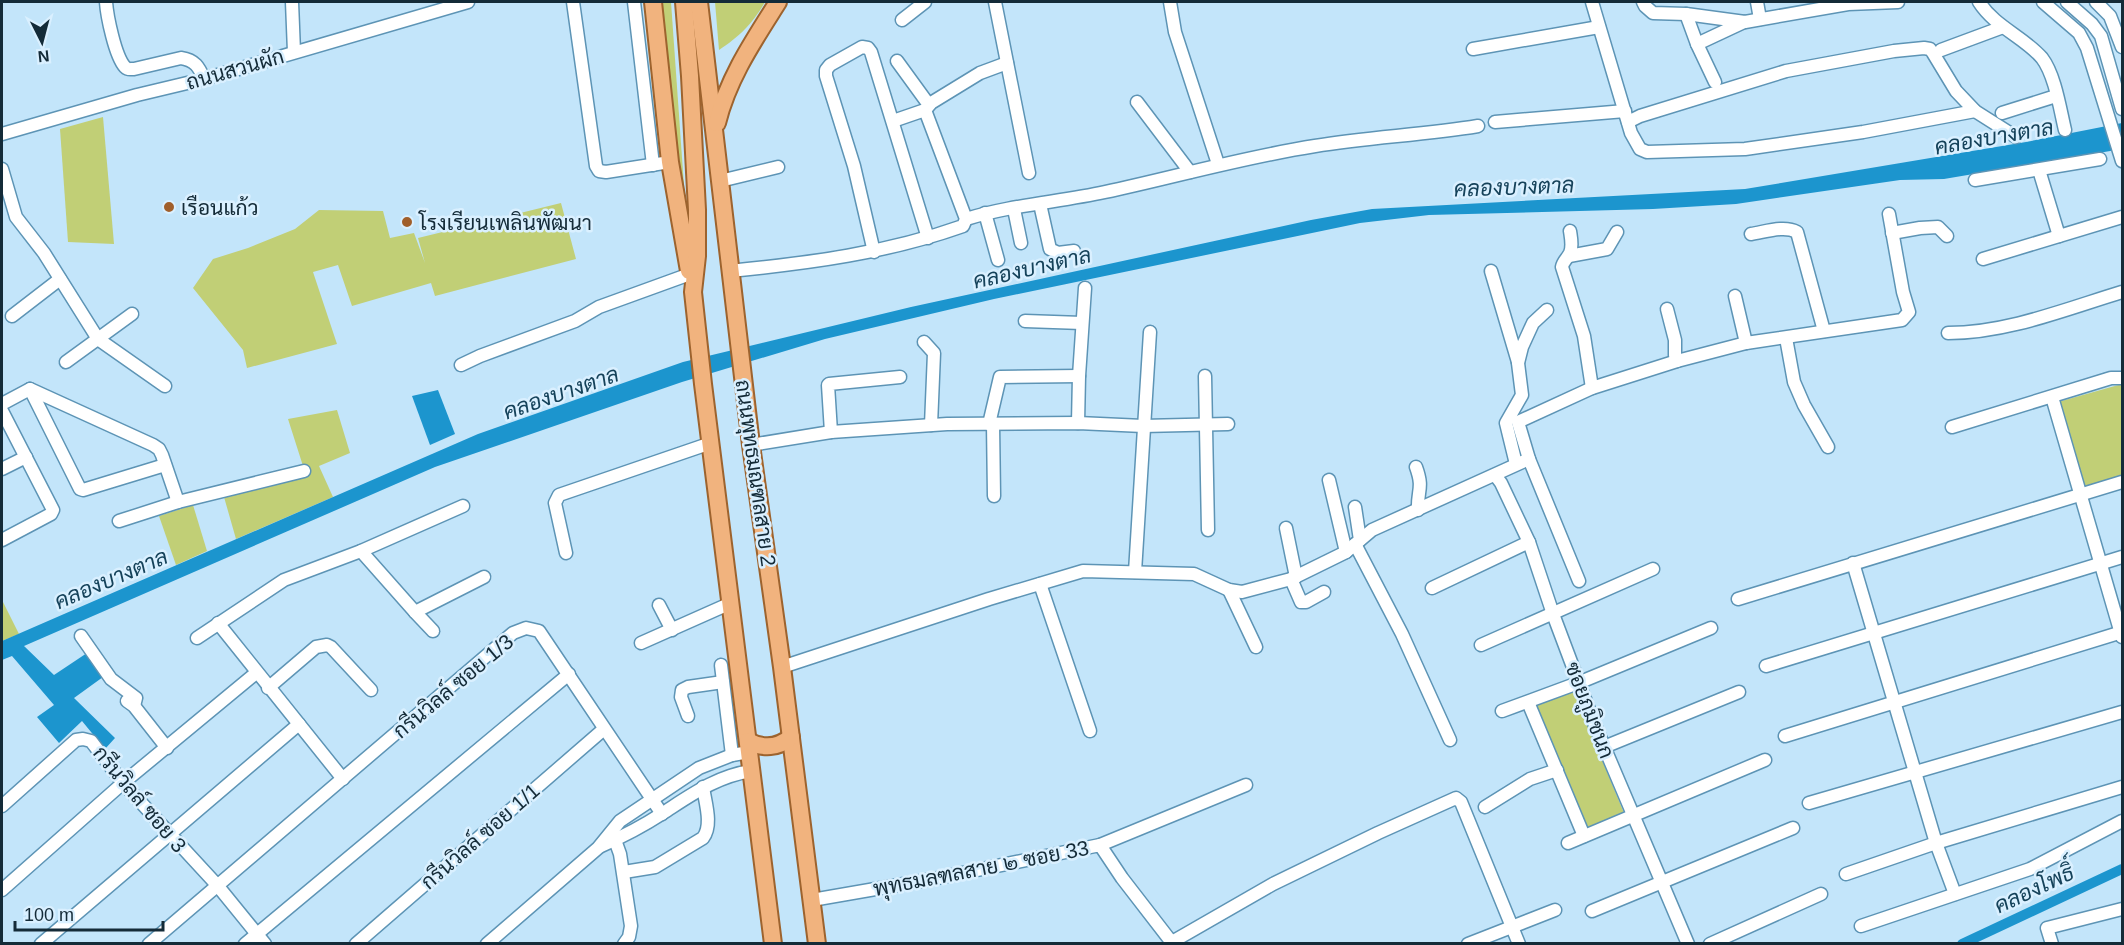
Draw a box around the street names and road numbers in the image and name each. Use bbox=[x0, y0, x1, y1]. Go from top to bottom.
street label: ถนนสวนผัก bbox=[184, 44, 286, 94]
street label: ถนนพุทธมณฑลสาย 2 bbox=[729, 378, 781, 568]
street label: กรีนวิลล์ ซอย 1/3 bbox=[387, 628, 517, 743]
street label: ซอยภูมิชนก bbox=[1557, 659, 1619, 763]
street label: กรีนวิลล์ ซอย 3 bbox=[89, 740, 193, 857]
street label: กรีนวิลล์ ซอย 1/1 bbox=[415, 777, 544, 894]
street label: พุทธมลฑลสาย ๒ ซอย 33 bbox=[871, 836, 1091, 903]

